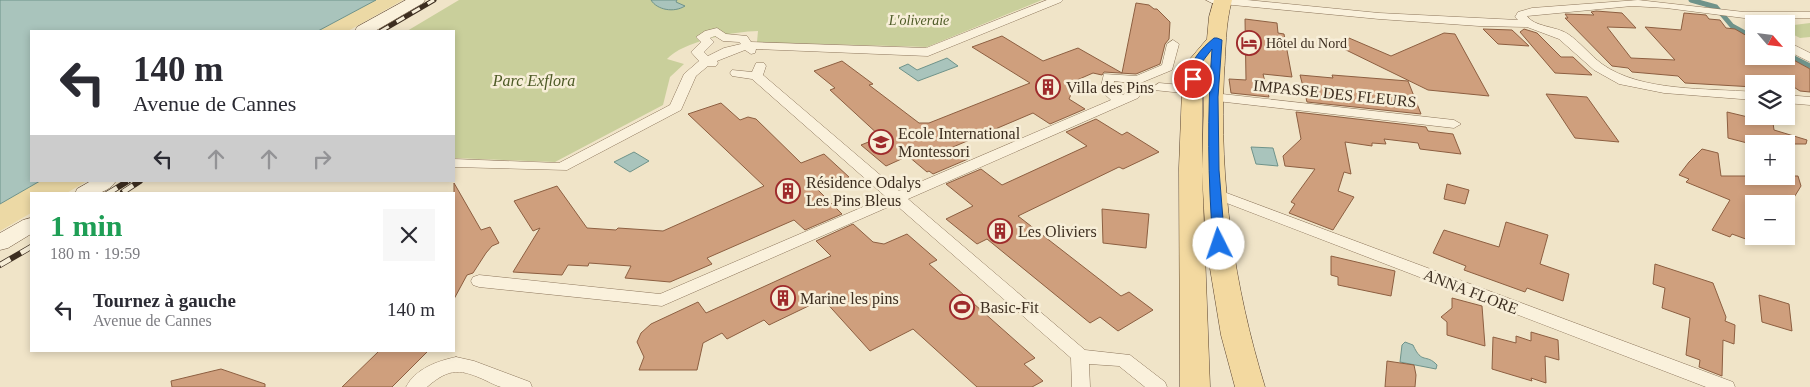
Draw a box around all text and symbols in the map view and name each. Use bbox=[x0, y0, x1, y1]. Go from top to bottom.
park label: L'oliveraie bbox=[888, 13, 949, 28]
north arrow bbox=[1745, 15, 1795, 65]
map controls bbox=[1745, 15, 1795, 245]
hotel icon: Hôtel du Nord bbox=[1236, 30, 1262, 56]
place label: Hôtel du Nord bbox=[1266, 36, 1347, 51]
icon: left bbox=[50, 50, 115, 115]
text: 140 m bbox=[133, 50, 223, 89]
pin bbox=[1172, 58, 1214, 100]
icon: arrive bbox=[1179, 65, 1207, 93]
park label: Parc Exflora bbox=[492, 72, 575, 90]
building icon: Villa des Pins bbox=[1035, 74, 1061, 100]
button: layers bbox=[1745, 75, 1795, 125]
street label: IMPASSE DES FLEURS bbox=[1253, 76, 1417, 111]
place label: Villa des Pins bbox=[1066, 79, 1154, 96]
text: Avenue de Cannes bbox=[133, 91, 296, 116]
place label: Ecole International Montessori bbox=[898, 125, 1021, 160]
school or university icon: Ecole International Montessori bbox=[868, 129, 894, 155]
button: + bbox=[1745, 135, 1795, 185]
icon: left bbox=[149, 145, 177, 173]
icon: ahead bbox=[202, 145, 230, 173]
icon: ahead bbox=[255, 145, 283, 173]
icon: right bbox=[308, 145, 336, 173]
place label: Résidence Odalys Les Pins Bleus bbox=[806, 174, 921, 209]
building icon: Résidence Odalys Les Pins Bleus bbox=[775, 178, 801, 204]
button: − bbox=[1745, 195, 1795, 245]
text: 1 min bbox=[50, 209, 123, 242]
button: close bbox=[383, 209, 435, 261]
position arrow bbox=[1192, 217, 1244, 269]
building icon: Les Oliviers bbox=[987, 218, 1013, 244]
place label: Les Oliviers bbox=[1018, 223, 1097, 240]
text: 180 m · 19:59 bbox=[50, 245, 140, 262]
street label: ANNA FLORE bbox=[1421, 266, 1521, 317]
building icon: Marine les pins bbox=[770, 285, 796, 311]
text: Tournez à gauche bbox=[93, 290, 236, 311]
place label: Marine les pins bbox=[800, 290, 899, 308]
sports icon: Basic-Fit bbox=[949, 294, 975, 320]
icon: left bbox=[50, 296, 78, 324]
text: 140 m bbox=[387, 299, 435, 320]
place label: Basic-Fit bbox=[980, 299, 1039, 316]
text: Avenue de Cannes bbox=[93, 312, 212, 329]

